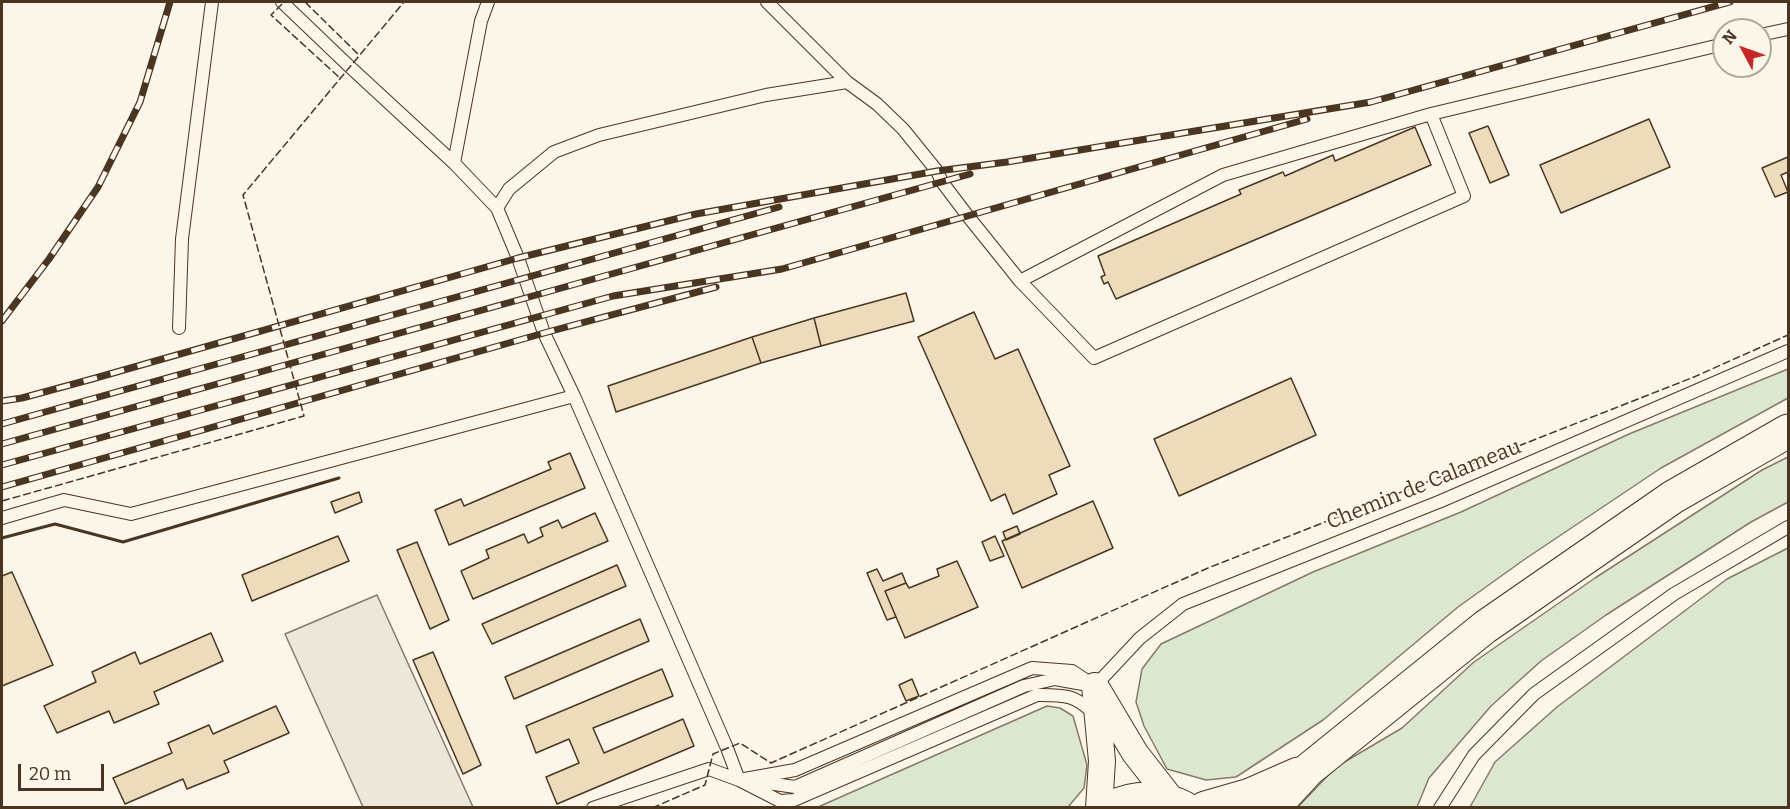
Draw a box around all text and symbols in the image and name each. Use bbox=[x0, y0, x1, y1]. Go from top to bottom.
north arrow bbox=[1712, 18, 1772, 78]
text: N bbox=[1718, 26, 1741, 48]
street label: Chemin de Calameau bbox=[1323, 434, 1525, 536]
scale bar bbox=[21, 752, 106, 790]
text: 20 m bbox=[29, 763, 71, 785]

